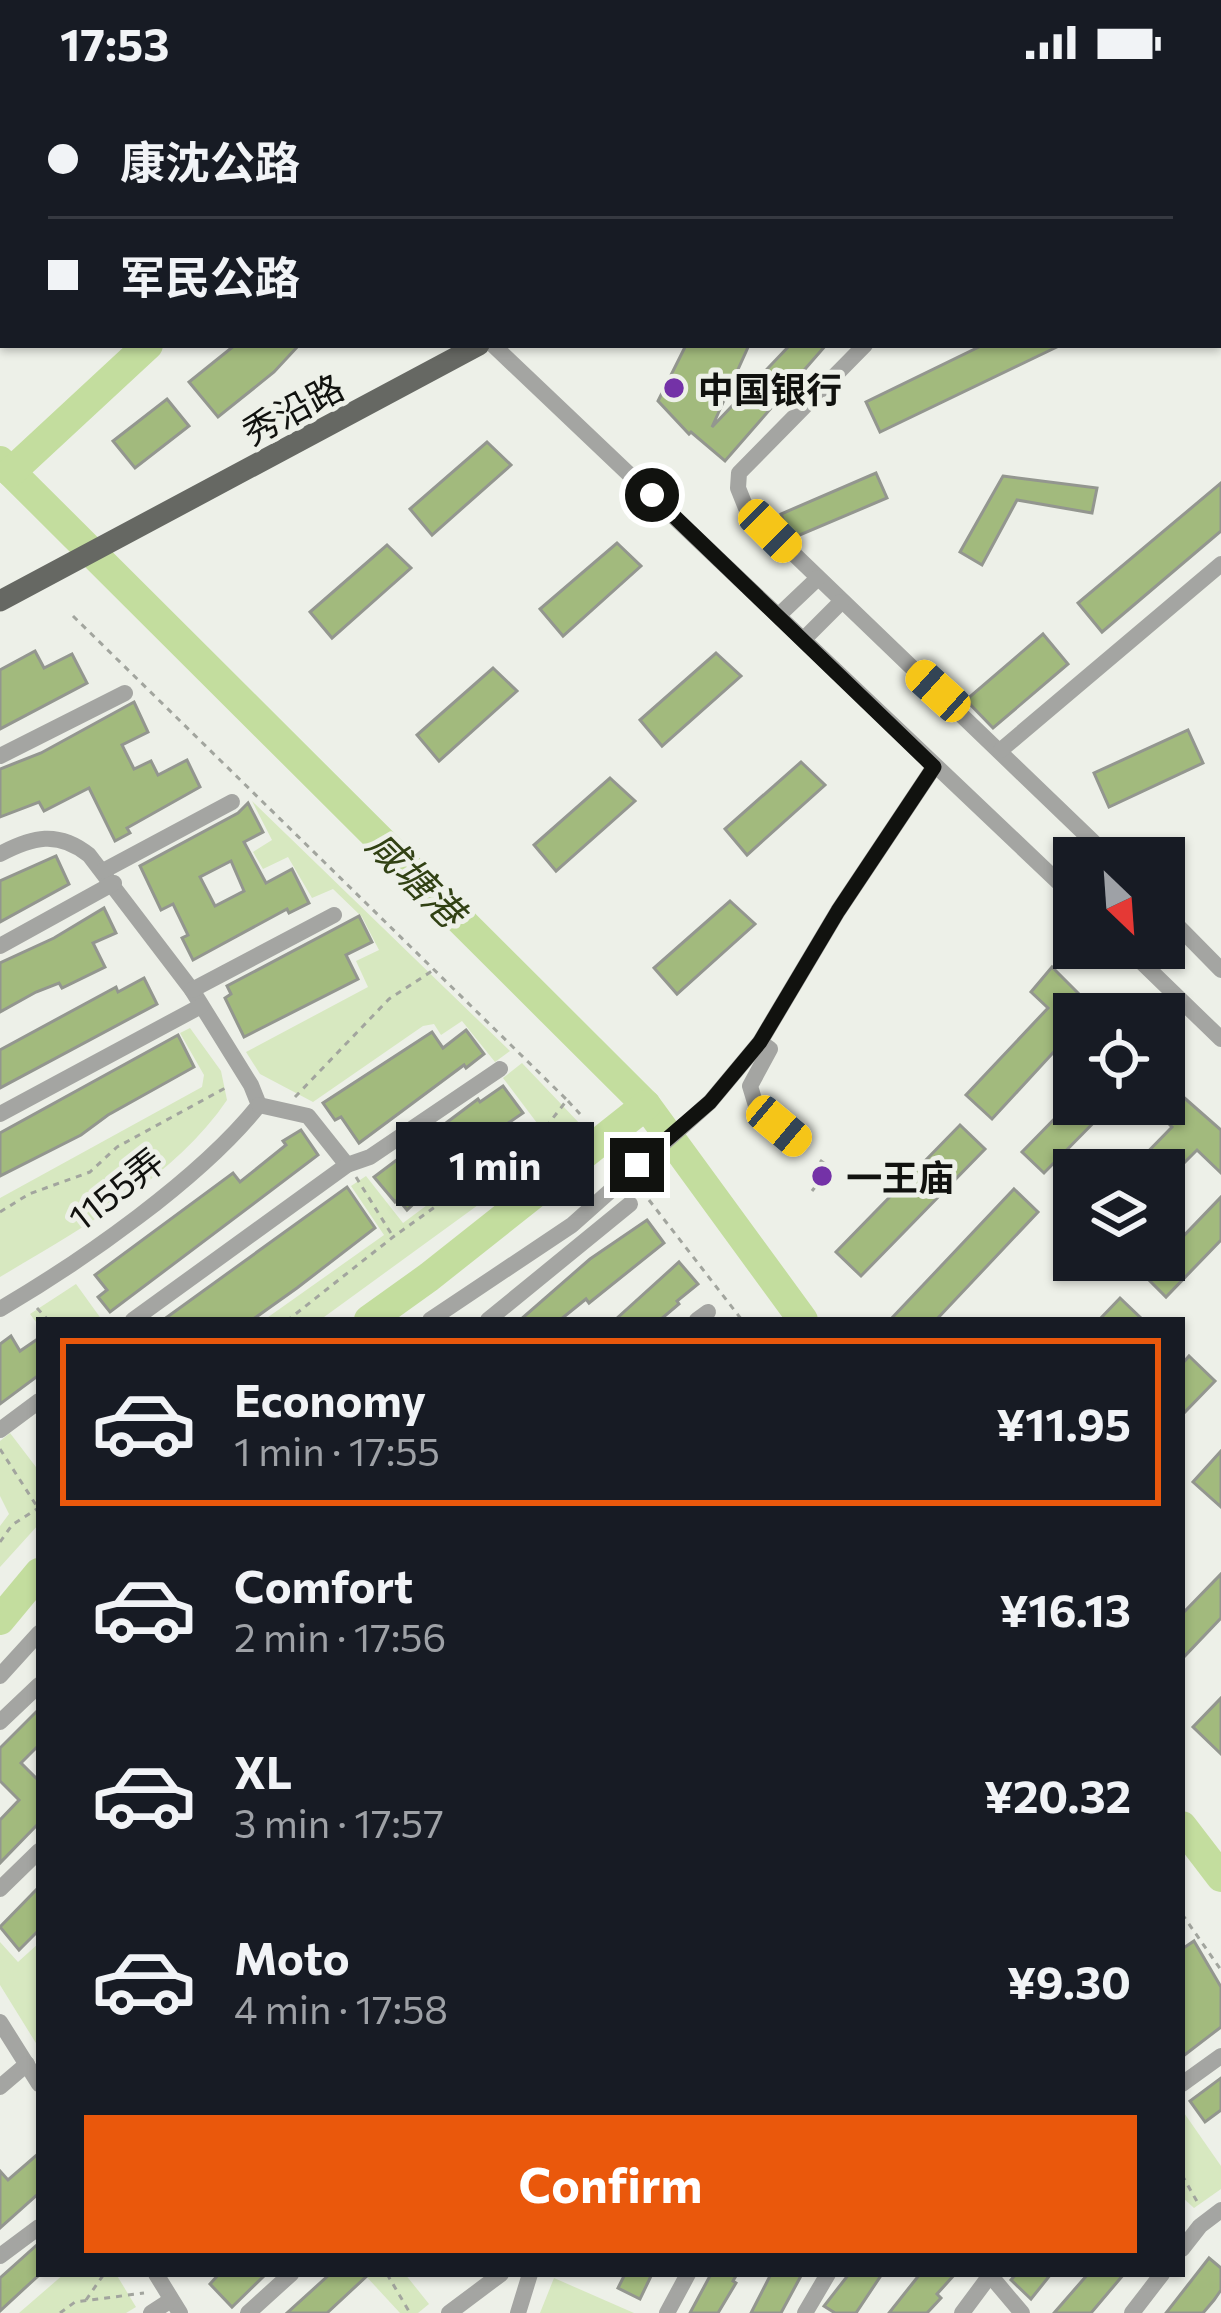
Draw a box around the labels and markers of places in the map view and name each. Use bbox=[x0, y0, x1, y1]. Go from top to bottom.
place label: 中国银行 bbox=[698, 366, 842, 410]
marker: 中国银行 bbox=[661, 375, 687, 401]
place label: 一王庙 bbox=[846, 1154, 954, 1198]
marker: 一王庙 bbox=[809, 1163, 835, 1189]

